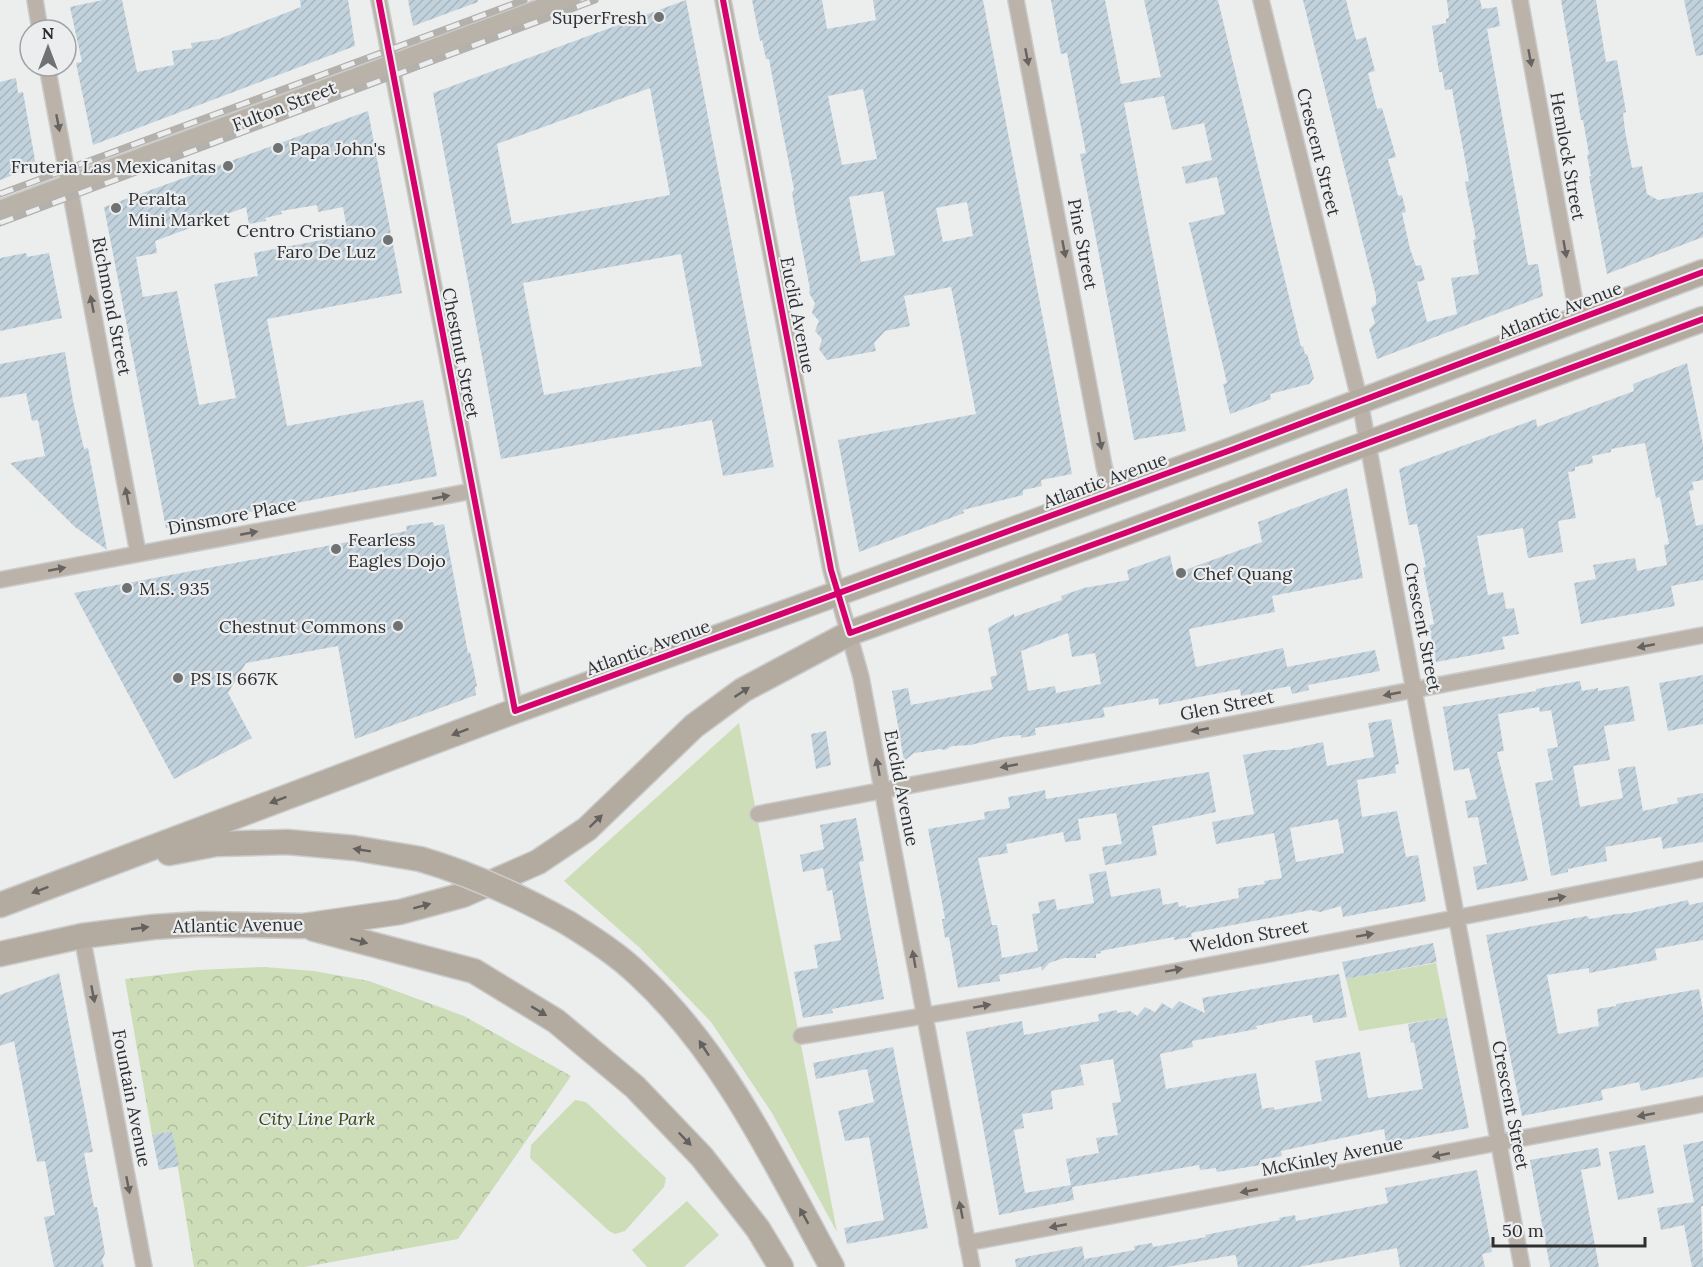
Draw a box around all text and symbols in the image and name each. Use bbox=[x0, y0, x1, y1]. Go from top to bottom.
place label: SuperFresh bbox=[552, 6, 647, 29]
marker: SuperFresh bbox=[652, 10, 666, 24]
north arrow bbox=[18, 18, 78, 78]
text: N bbox=[42, 23, 54, 43]
one-way arrow bbox=[1023, 48, 1032, 67]
one-way arrow bbox=[1526, 48, 1535, 67]
street label: Fulton Street bbox=[229, 76, 339, 136]
street label: Crescent Street bbox=[1292, 86, 1346, 218]
street label: Hemlock Street bbox=[1545, 90, 1591, 222]
one-way arrow bbox=[54, 114, 63, 133]
place label: Papa John's bbox=[290, 137, 386, 160]
marker: Papa John's bbox=[271, 141, 285, 155]
place label: Fruteria Las Mexicanitas bbox=[11, 155, 216, 178]
marker: Fruteria Las Mexicanitas bbox=[221, 159, 235, 173]
place label: Peralta Mini Market bbox=[128, 187, 230, 231]
street label: Pine Street bbox=[1063, 196, 1103, 292]
marker: Peralta Mini Market bbox=[109, 201, 123, 215]
place label: Centro Cristiano Faro De Luz bbox=[236, 219, 376, 263]
marker: Centro Cristiano Faro De Luz bbox=[381, 233, 395, 247]
street label: Richmond Street bbox=[87, 235, 137, 377]
one-way arrow bbox=[1060, 240, 1069, 259]
one-way arrow bbox=[1561, 240, 1570, 259]
street label: Euclid Avenue bbox=[775, 255, 821, 375]
street label: Atlantic Avenue bbox=[1494, 276, 1625, 344]
street label: Chestnut Street bbox=[437, 286, 485, 420]
one-way arrow bbox=[87, 294, 96, 313]
one-way arrow bbox=[1096, 431, 1105, 450]
street label: Atlantic Avenue bbox=[1039, 447, 1170, 513]
one-way arrow bbox=[122, 486, 131, 505]
street label: Dinsmore Place bbox=[166, 492, 299, 540]
one-way arrow bbox=[431, 492, 450, 501]
one-way arrow bbox=[240, 528, 259, 537]
place label: Fearless Eagles Dojo bbox=[348, 528, 446, 572]
marker: Fearless Eagles Dojo bbox=[329, 542, 343, 556]
street label: Crescent Street bbox=[1399, 560, 1447, 694]
place label: Chef Quang bbox=[1193, 562, 1293, 585]
one-way arrow bbox=[48, 564, 67, 573]
marker: Chef Quang bbox=[1174, 566, 1188, 580]
place label: M.S. 935 bbox=[139, 577, 210, 600]
marker: M.S. 935 bbox=[120, 581, 134, 595]
street label: Atlantic Avenue bbox=[582, 614, 713, 680]
place label: Chestnut Commons bbox=[219, 615, 386, 638]
marker: Chestnut Commons bbox=[391, 619, 405, 633]
one-way arrow bbox=[1636, 642, 1655, 651]
place label: PS IS 667K bbox=[190, 667, 279, 690]
marker: PS IS 667K bbox=[171, 671, 185, 685]
street label: Glen Street bbox=[1178, 685, 1276, 725]
one-way arrow bbox=[733, 686, 749, 698]
one-way arrow bbox=[1382, 690, 1401, 699]
one-way arrow bbox=[1191, 726, 1210, 735]
one-way arrow bbox=[451, 728, 469, 737]
street label: Euclid Avenue bbox=[879, 728, 925, 848]
one-way arrow bbox=[873, 757, 882, 776]
one-way arrow bbox=[999, 762, 1018, 771]
one-way arrow bbox=[269, 796, 287, 806]
one-way arrow bbox=[588, 814, 603, 828]
one-way arrow bbox=[353, 845, 372, 854]
one-way arrow bbox=[31, 886, 49, 895]
one-way arrow bbox=[1548, 893, 1567, 902]
one-way arrow bbox=[414, 901, 432, 910]
street label: Atlantic Avenue bbox=[172, 912, 304, 938]
street label: Weldon Street bbox=[1188, 914, 1310, 958]
one-way arrow bbox=[131, 924, 150, 933]
one-way arrow bbox=[1356, 930, 1375, 939]
one-way arrow bbox=[350, 936, 368, 946]
one-way arrow bbox=[909, 949, 918, 968]
one-way arrow bbox=[1164, 965, 1183, 974]
one-way arrow bbox=[89, 984, 98, 1003]
one-way arrow bbox=[973, 1001, 992, 1010]
one-way arrow bbox=[531, 1005, 547, 1016]
street label: Fountain Avenue bbox=[107, 1027, 157, 1169]
street label: Crescent Street bbox=[1487, 1038, 1535, 1172]
one-way arrow bbox=[698, 1041, 710, 1057]
park label: City Line Park bbox=[259, 1107, 375, 1130]
one-way arrow bbox=[1636, 1111, 1655, 1120]
street label: McKinley Avenue bbox=[1259, 1131, 1405, 1181]
one-way arrow bbox=[678, 1132, 692, 1147]
one-way arrow bbox=[1431, 1151, 1450, 1160]
one-way arrow bbox=[124, 1176, 133, 1195]
one-way arrow bbox=[1240, 1187, 1259, 1196]
one-way arrow bbox=[956, 1200, 965, 1219]
one-way arrow bbox=[799, 1207, 809, 1224]
scale bar bbox=[1493, 1210, 1644, 1248]
text: 50 m bbox=[1502, 1219, 1544, 1242]
one-way arrow bbox=[1048, 1222, 1067, 1231]

